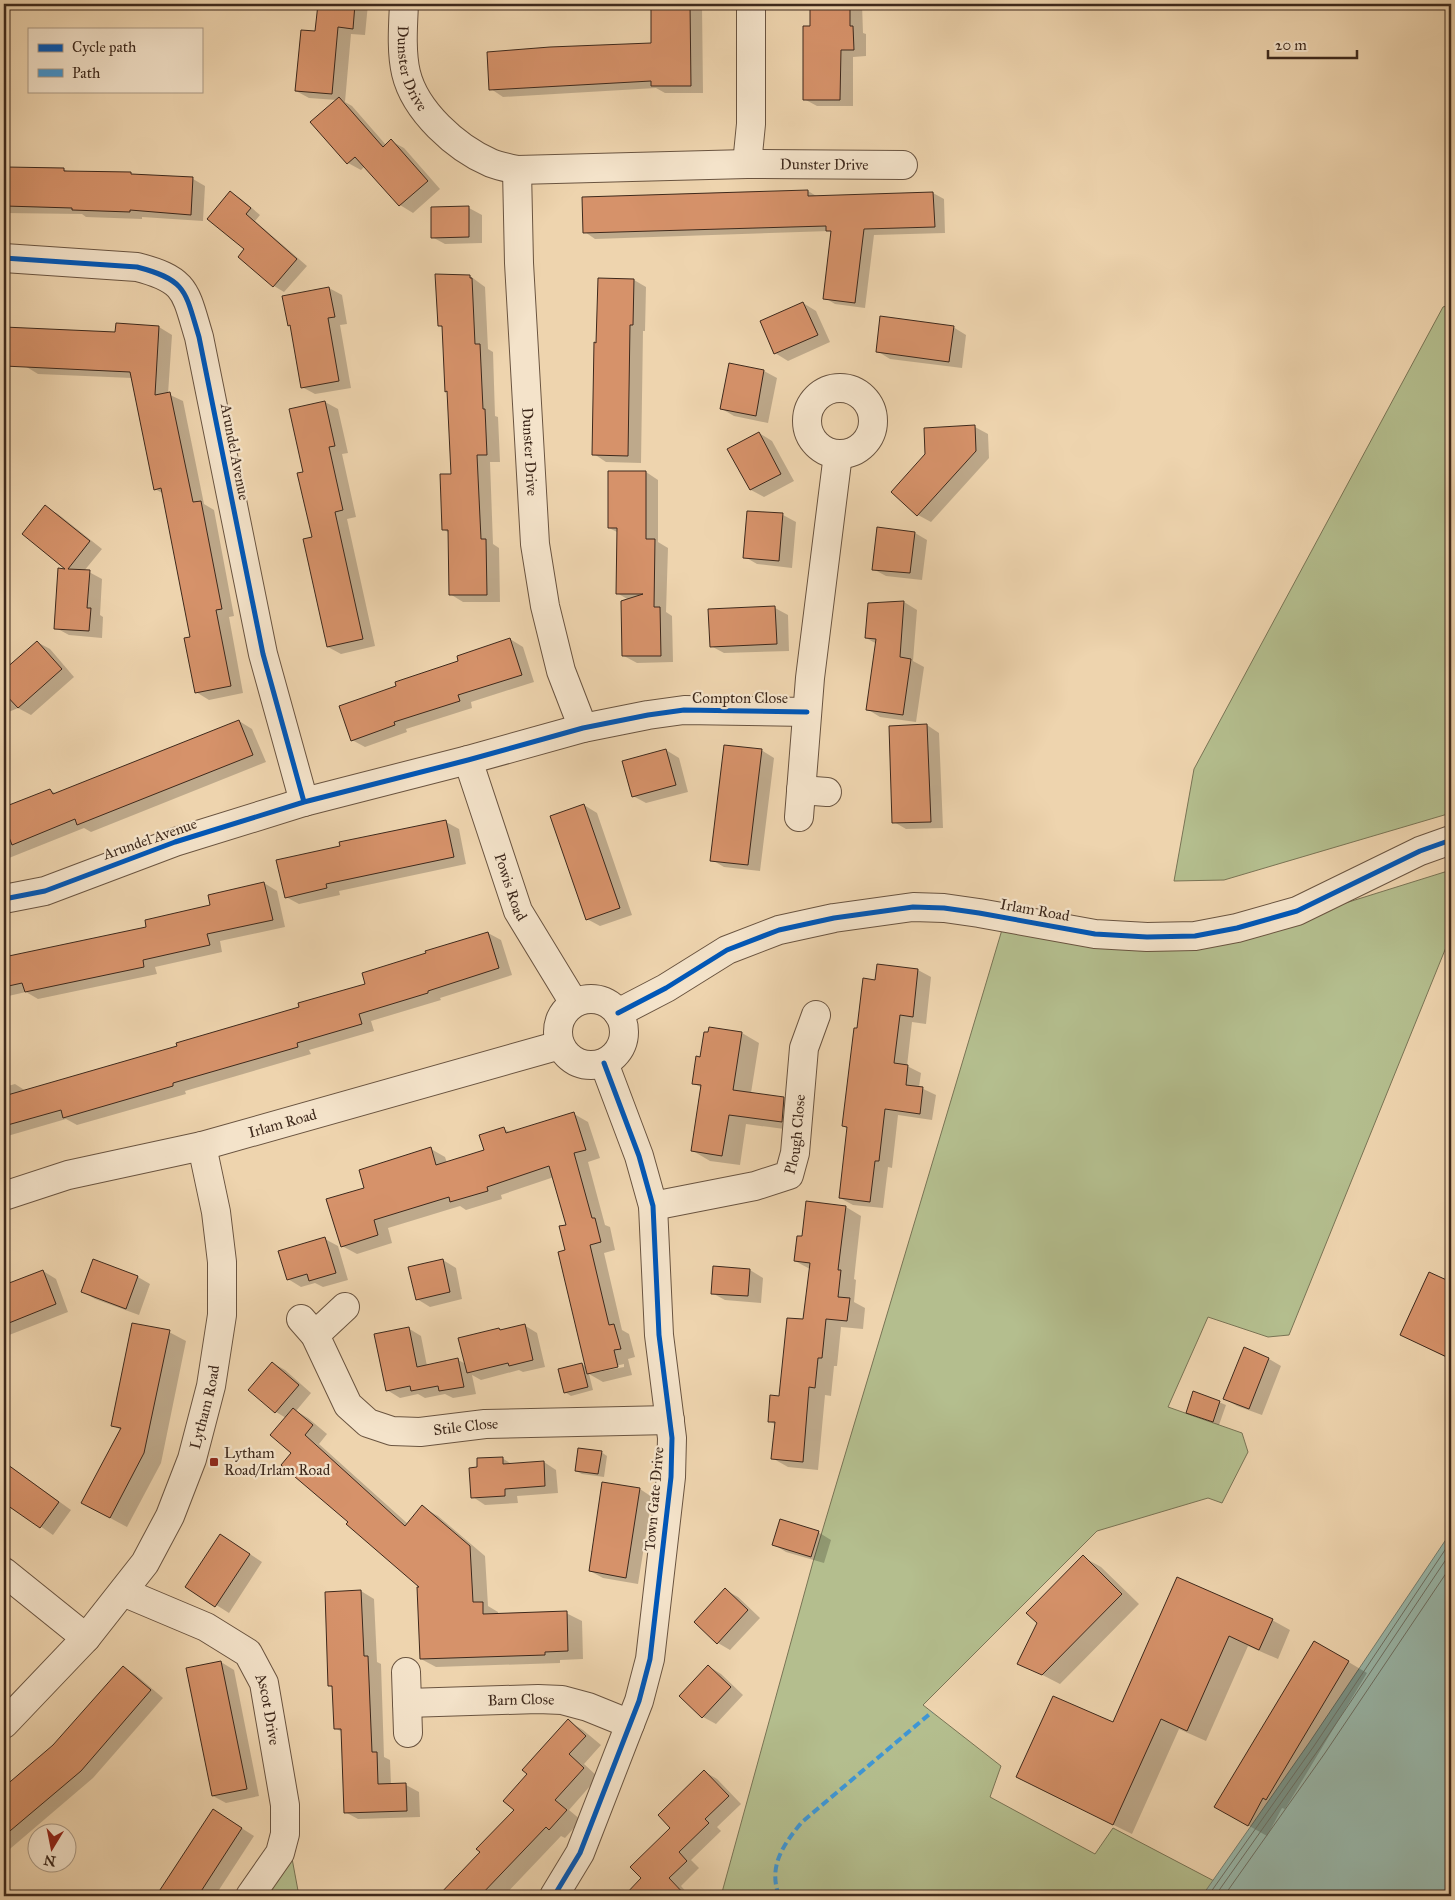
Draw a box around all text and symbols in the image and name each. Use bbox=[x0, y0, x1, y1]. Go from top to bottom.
street label: Dunster Drive bbox=[394, 25, 431, 115]
legend bbox=[28, 28, 202, 92]
scale bar bbox=[1268, 28, 1356, 60]
text: 20 m bbox=[1275, 36, 1307, 54]
text: Cycle path bbox=[72, 38, 137, 56]
text: Path bbox=[72, 64, 101, 82]
street label: Dunster Drive bbox=[780, 155, 869, 174]
street label: Arundel Avenue bbox=[217, 401, 253, 502]
street label: Dunster Drive bbox=[518, 407, 541, 496]
street label: Compton Close bbox=[692, 689, 788, 707]
street label: Arundel Avenue bbox=[100, 815, 199, 864]
street label: Powis Road bbox=[490, 851, 531, 925]
street label: Irlam Road bbox=[999, 895, 1072, 925]
street label: Plough Close bbox=[781, 1094, 809, 1176]
street label: Irlam Road bbox=[246, 1105, 319, 1142]
street label: Lytham Road bbox=[186, 1364, 223, 1451]
street label: Stile Close bbox=[432, 1415, 498, 1439]
place label: Lytham Road/Irlam Road bbox=[224, 1444, 331, 1479]
street label: Town Gate Drive bbox=[640, 1446, 668, 1552]
marker: Lytham Road/Irlam Road bbox=[208, 1456, 220, 1468]
street label: Ascot Drive bbox=[251, 1669, 284, 1747]
street label: Barn Close bbox=[487, 1690, 555, 1710]
north arrow bbox=[28, 1822, 78, 1872]
text: N bbox=[42, 1851, 57, 1870]

